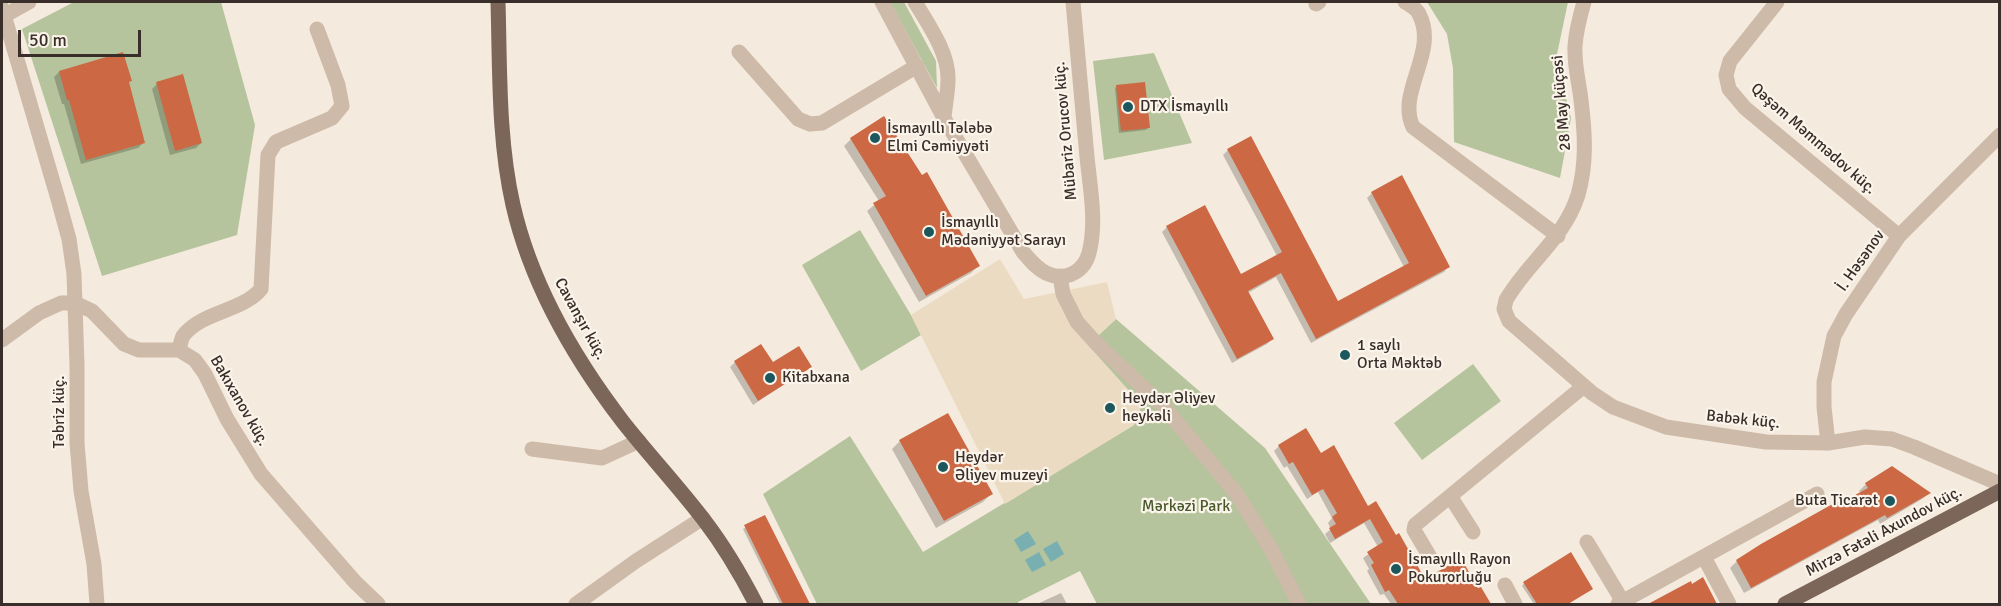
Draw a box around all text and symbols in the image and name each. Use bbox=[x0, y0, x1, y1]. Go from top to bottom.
scale bar bbox=[21, 18, 144, 56]
text: 50 m bbox=[29, 29, 67, 51]
street label: 28 May küçəsi bbox=[1548, 54, 1576, 152]
street label: Mübariz Orucov küç. bbox=[1050, 61, 1082, 201]
street label: Qəşəm Məmmədov küç. bbox=[1746, 79, 1880, 199]
place label: DTX İsmayıllı bbox=[1140, 97, 1229, 117]
marker: DTX İsmayıllı bbox=[1121, 100, 1135, 114]
place label: İsmayıllı Tələbə Elmi Cəmiyyəti bbox=[887, 119, 993, 157]
marker: İsmayıllı Tələbə Elmi Cəmiyyəti bbox=[868, 131, 882, 145]
place label: İsmayıllı Mədəniyyət Sarayı bbox=[941, 213, 1066, 251]
marker: İsmayıllı Mədəniyyət Sarayı bbox=[922, 225, 936, 239]
street label: İ. Həsənov bbox=[1833, 227, 1889, 295]
street label: Cavanşır küç. bbox=[550, 275, 610, 363]
place label: 1 saylı Orta Məktəb bbox=[1357, 336, 1442, 374]
marker: 1 saylı Orta Məktəb bbox=[1338, 348, 1352, 362]
street label: Bakıxanov küç. bbox=[205, 352, 273, 450]
place label: Kitabxana bbox=[782, 368, 850, 388]
marker: Kitabxana bbox=[763, 371, 777, 385]
street label: Təbriz küç. bbox=[50, 376, 70, 448]
place label: Heydər Əliyev heykəli bbox=[1122, 389, 1215, 427]
marker: Heydər Əliyev heykəli bbox=[1103, 401, 1117, 415]
street label: Babək küç. bbox=[1705, 407, 1781, 433]
place label: Heydər Əliyev muzeyi bbox=[955, 448, 1048, 486]
marker: Heydər Əliyev muzeyi bbox=[936, 460, 950, 474]
street label: Mirzə Fətəli Axundov küç. bbox=[1803, 483, 1965, 581]
place label: Buta Ticarət bbox=[1795, 491, 1878, 511]
marker: Buta Ticarət bbox=[1883, 494, 1897, 508]
park label: Mərkəzi Park bbox=[1142, 497, 1230, 517]
place label: İsmayıllı Rayon Pokurorluğu bbox=[1408, 550, 1511, 588]
marker: İsmayıllı Rayon Pokurorluğu bbox=[1389, 562, 1403, 576]

